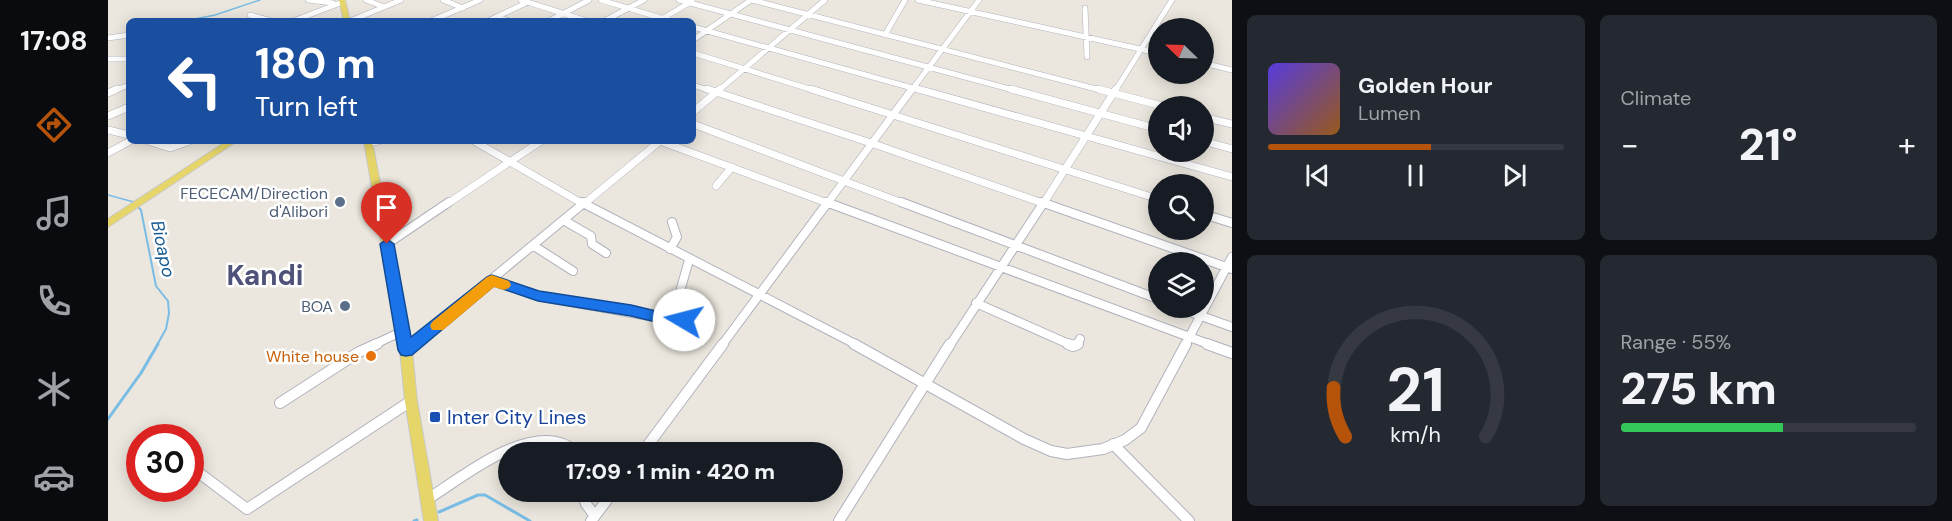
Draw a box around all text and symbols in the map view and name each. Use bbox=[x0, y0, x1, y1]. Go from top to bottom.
north arrow bbox=[1148, 18, 1214, 84]
map controls bbox=[1148, 18, 1214, 318]
text: 17:08 bbox=[20, 23, 88, 58]
text: 180 m bbox=[255, 36, 376, 91]
icon: left bbox=[156, 42, 234, 120]
text: Golden Hour bbox=[1358, 71, 1493, 100]
text: Climate bbox=[1621, 85, 1691, 111]
text: Turn left bbox=[255, 89, 358, 124]
button: sound bbox=[1148, 96, 1214, 162]
text: Lumen bbox=[1358, 100, 1421, 126]
icon: directions bbox=[33, 104, 75, 146]
text: 21° bbox=[1739, 115, 1798, 174]
text: − bbox=[1621, 123, 1639, 166]
text: + bbox=[1898, 123, 1916, 166]
icon: previous bbox=[1301, 159, 1334, 192]
icon: pause bbox=[1399, 159, 1432, 192]
icon: next bbox=[1498, 159, 1531, 192]
button: search bbox=[1148, 174, 1214, 240]
pin bbox=[361, 182, 412, 244]
place label: FECECAM/Direction d'Alibori bbox=[180, 183, 328, 222]
icon: arrive bbox=[370, 191, 403, 224]
icon: music bbox=[33, 192, 75, 234]
marker: FECECAM/Direction d'Alibori bbox=[333, 195, 347, 209]
water label: Bioapo bbox=[145, 218, 181, 280]
button: layers bbox=[1148, 252, 1214, 318]
district label: Kandi bbox=[227, 257, 303, 294]
icon: phone bbox=[33, 280, 75, 322]
position arrow bbox=[652, 288, 716, 352]
place label: BOA bbox=[301, 296, 333, 317]
marker: BOA bbox=[338, 299, 352, 313]
text: Range · 55% bbox=[1621, 329, 1731, 355]
place label: White house bbox=[266, 346, 359, 367]
marker: White house bbox=[364, 349, 378, 363]
text: 21 bbox=[1386, 349, 1445, 430]
text: 275 km bbox=[1621, 359, 1777, 418]
icon: climate bbox=[33, 368, 75, 410]
place label: Inter City Lines bbox=[447, 404, 586, 430]
marker: Inter City Lines bbox=[428, 410, 442, 424]
text: km/h bbox=[1390, 422, 1441, 450]
speed limit sign: 30 bbox=[126, 424, 204, 502]
icon: car bbox=[33, 456, 75, 498]
text: 17:09 · 1 min · 420 m bbox=[566, 457, 775, 486]

